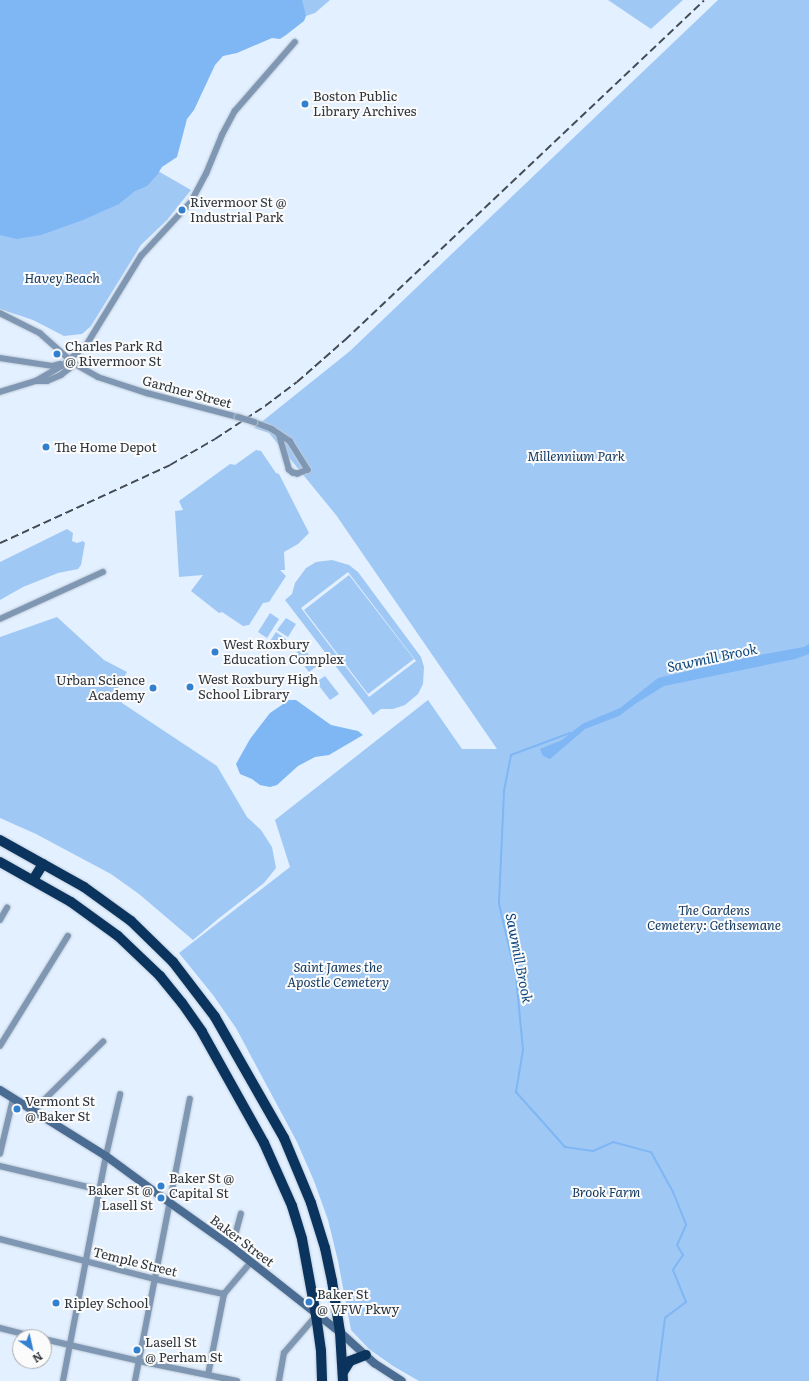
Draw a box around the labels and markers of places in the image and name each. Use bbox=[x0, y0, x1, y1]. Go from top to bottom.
place label: Boston Public Library Archives bbox=[313, 89, 416, 120]
marker: Boston Public Library Archives bbox=[300, 99, 310, 109]
place label: Rivermoor St @ Industrial Park bbox=[190, 195, 286, 226]
marker: Rivermoor St @ Industrial Park bbox=[177, 205, 187, 215]
place label: Charles Park Rd @ Rivermoor St bbox=[65, 339, 163, 370]
marker: Charles Park Rd @ Rivermoor St bbox=[52, 349, 62, 359]
place label: The Home Depot bbox=[54, 439, 157, 455]
marker: The Home Depot bbox=[41, 442, 51, 452]
place label: West Roxbury Education Complex bbox=[223, 637, 344, 668]
marker: West Roxbury Education Complex bbox=[210, 647, 220, 657]
place label: West Roxbury High School Library bbox=[198, 672, 318, 703]
place label: Urban Science Academy bbox=[56, 673, 145, 704]
marker: West Roxbury High School Library bbox=[185, 682, 195, 692]
marker: Urban Science Academy bbox=[148, 683, 158, 693]
place label: Vermont St @ Baker St bbox=[25, 1094, 95, 1125]
marker: Vermont St @ Baker St bbox=[12, 1104, 22, 1114]
place label: Baker St @ Capital St bbox=[169, 1171, 234, 1202]
marker: Baker St @ Capital St bbox=[156, 1181, 166, 1191]
place label: Baker St @ Lasell St bbox=[88, 1183, 153, 1214]
marker: Baker St @ Lasell St bbox=[156, 1193, 166, 1203]
place label: Baker St @ VFW Pkwy bbox=[317, 1287, 399, 1318]
place label: Ripley School bbox=[64, 1295, 149, 1311]
marker: Baker St @ VFW Pkwy bbox=[304, 1297, 314, 1307]
marker: Ripley School bbox=[51, 1298, 61, 1308]
place label: Lasell St @ Perham St bbox=[145, 1335, 223, 1366]
marker: Lasell St @ Perham St bbox=[132, 1345, 142, 1355]

